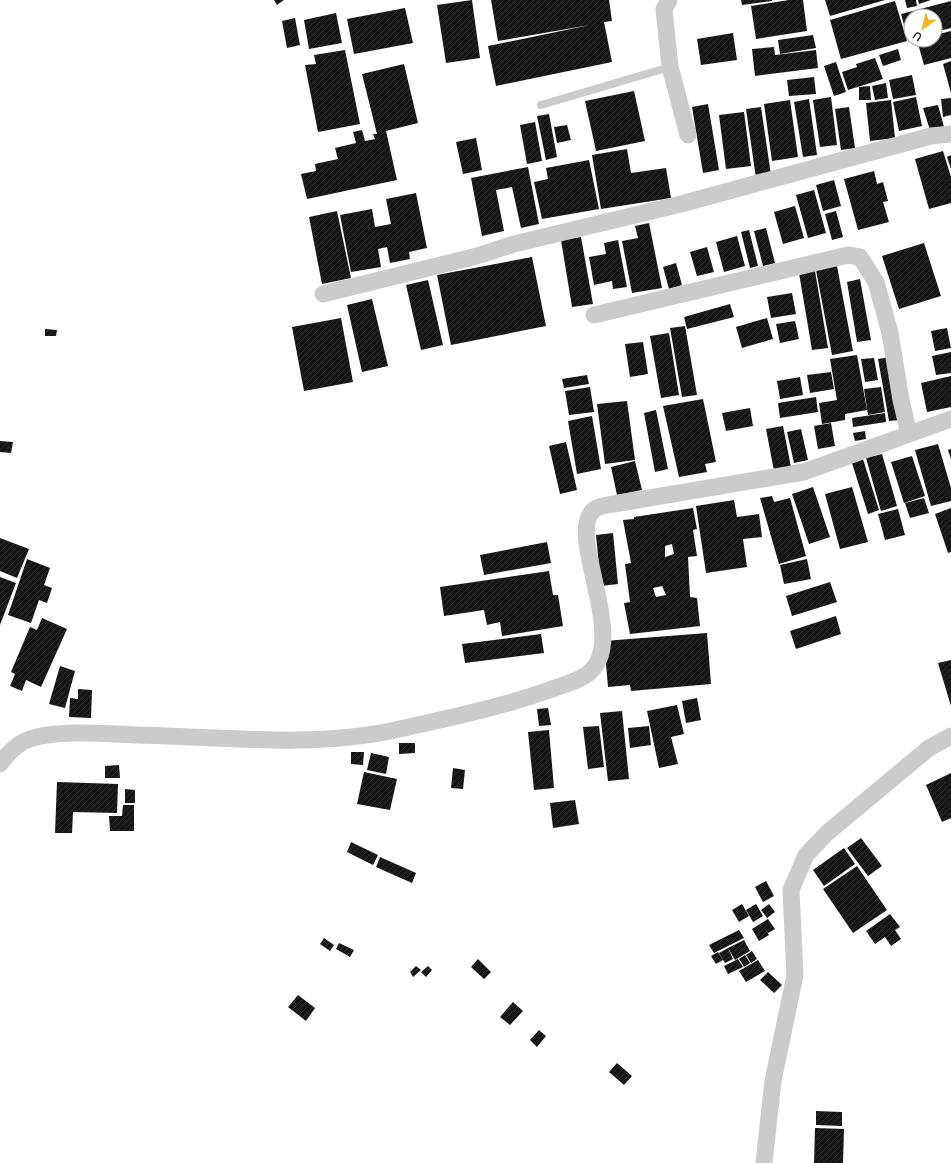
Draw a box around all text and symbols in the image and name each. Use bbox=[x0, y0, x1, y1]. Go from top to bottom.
north arrow bbox=[903, 8, 943, 48]
text: U bbox=[910, 29, 924, 44]

